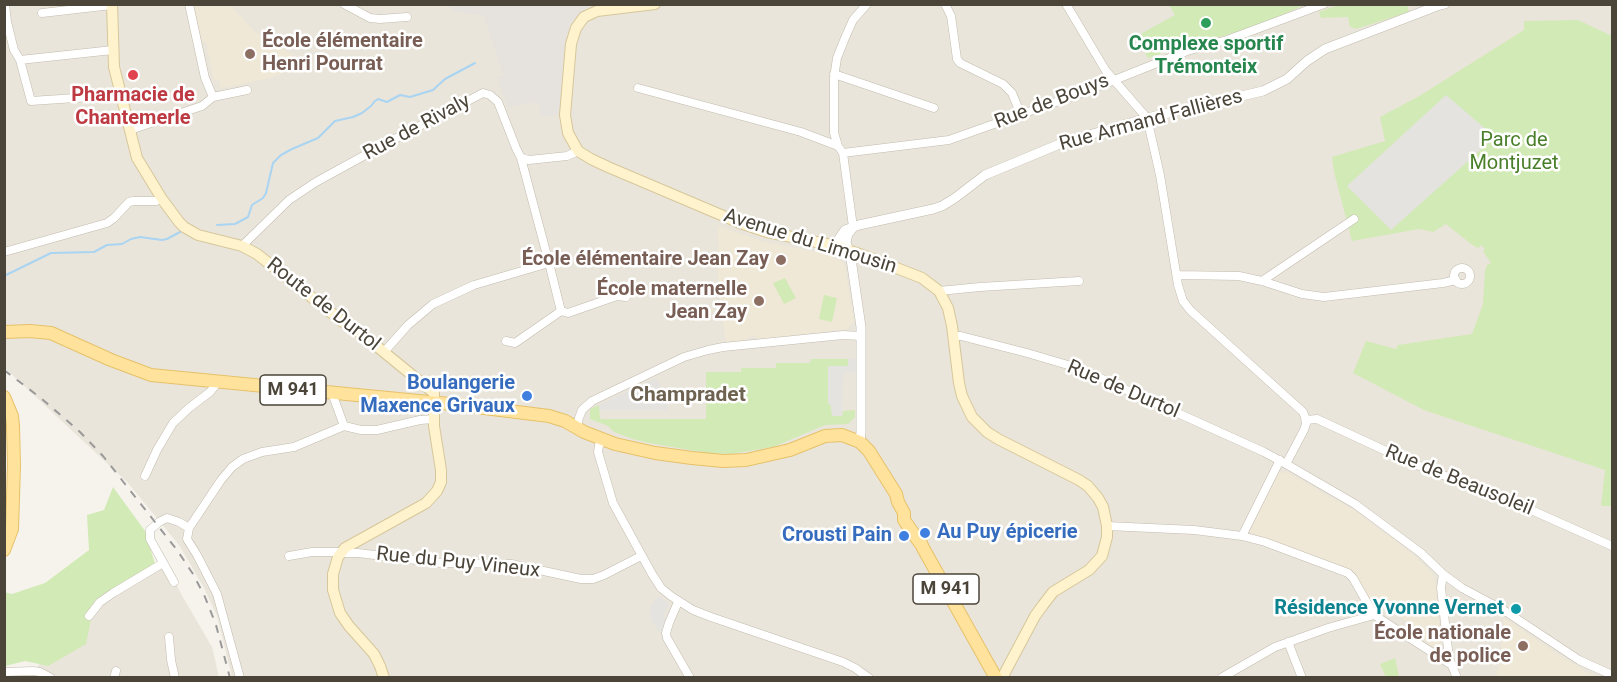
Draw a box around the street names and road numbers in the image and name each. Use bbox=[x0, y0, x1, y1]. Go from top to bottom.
street label: Rue de Bouys bbox=[991, 69, 1113, 135]
street label: Rue Armand Fallières bbox=[1057, 85, 1245, 157]
street label: Rue de Rivaly bbox=[359, 90, 475, 166]
street label: Avenue du Limousin bbox=[721, 204, 899, 280]
street label: Route de Durtol bbox=[261, 253, 385, 357]
street label: Rue de Durtol bbox=[1063, 356, 1183, 424]
road number: M 941 bbox=[260, 375, 326, 405]
street label: Rue de Beausoleil bbox=[1381, 440, 1537, 522]
street label: Rue du Puy Vineux bbox=[375, 542, 541, 584]
road number: M 941 bbox=[913, 574, 979, 604]

